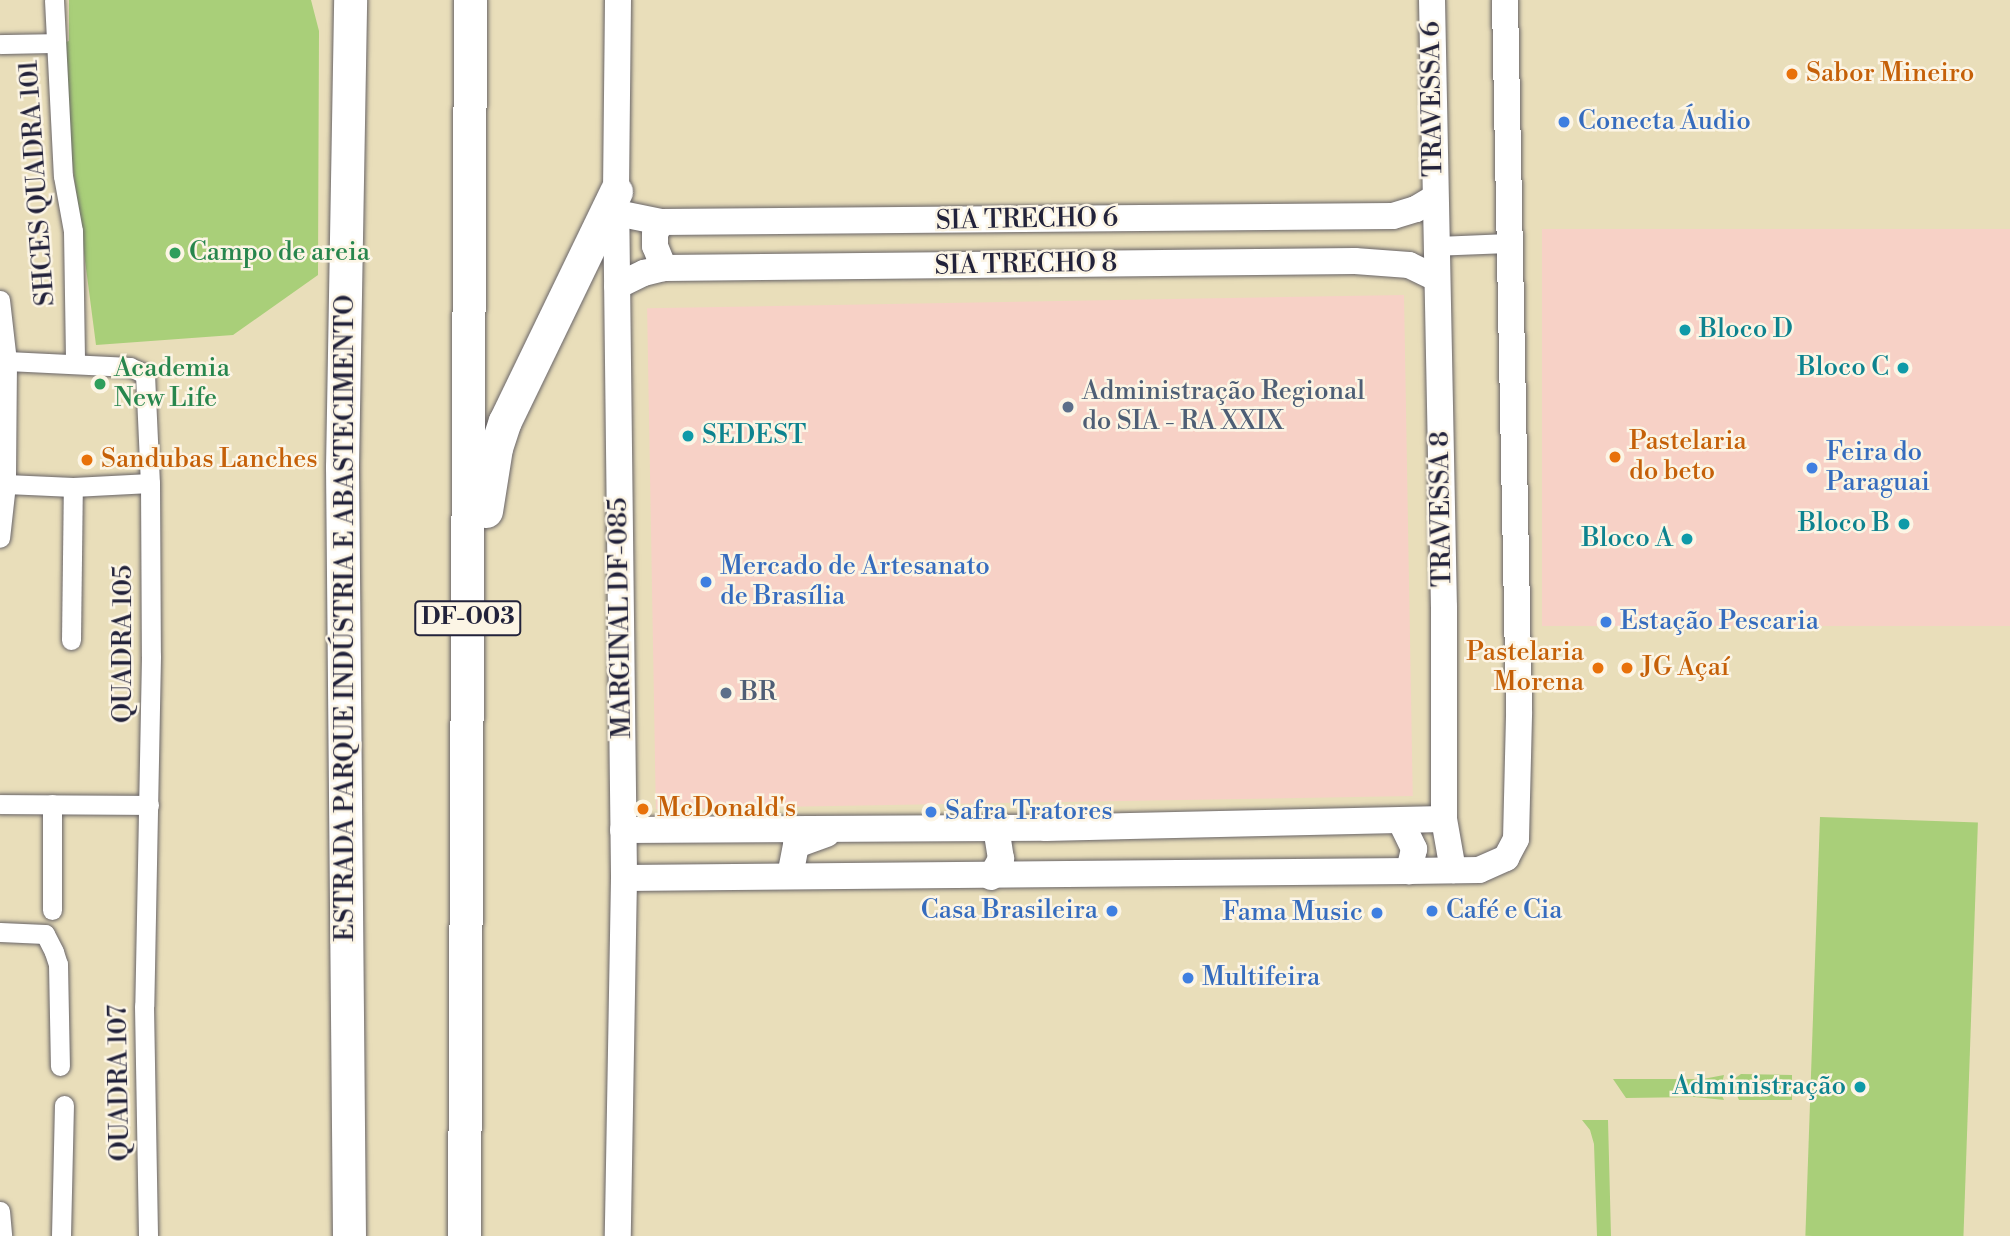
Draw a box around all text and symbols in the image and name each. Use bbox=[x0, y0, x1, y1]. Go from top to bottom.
street label: TRAVESSA 6 bbox=[1416, 21, 1450, 177]
place label: Sabor Mineiro bbox=[1806, 58, 1974, 90]
street label: SHCES QUADRA 101 bbox=[14, 59, 62, 307]
marker: Sabor Mineiro bbox=[1784, 66, 1800, 82]
place label: Conecta Áudio bbox=[1578, 106, 1751, 138]
marker: Conecta Áudio bbox=[1556, 114, 1572, 130]
street label: SIA TRECHO 6 bbox=[936, 203, 1118, 237]
place label: Campo de areia bbox=[189, 237, 370, 269]
marker: Campo de areia bbox=[167, 245, 183, 261]
street label: SIA TRECHO 8 bbox=[934, 248, 1118, 282]
street label: ESTRADA PARQUE INDÚSTRIA E ABASTECIMENTO bbox=[330, 295, 362, 941]
place label: Bloco D bbox=[1699, 314, 1793, 346]
marker: Bloco D bbox=[1677, 322, 1693, 338]
place label: Bloco C bbox=[1797, 352, 1889, 384]
place label: Academia New Life bbox=[114, 353, 230, 414]
marker: Bloco C bbox=[1895, 360, 1911, 376]
marker: Academia New Life bbox=[92, 376, 108, 392]
place label: Administração Regional do SIA - RA XXIX bbox=[1082, 376, 1365, 438]
marker: Administração Regional do SIA - RA XXIX bbox=[1060, 399, 1076, 415]
place label: SEDEST bbox=[702, 420, 806, 452]
place label: Pastelaria do beto bbox=[1629, 426, 1747, 488]
marker: SEDEST bbox=[680, 428, 696, 444]
street label: TRAVESSA 8 bbox=[1425, 431, 1459, 587]
place label: Feira do Paraguai bbox=[1826, 437, 1930, 498]
place label: Sandubas Lanches bbox=[101, 444, 318, 476]
marker: Pastelaria do beto bbox=[1607, 449, 1623, 465]
marker: Sandubas Lanches bbox=[79, 452, 95, 468]
marker: Feira do Paraguai bbox=[1804, 460, 1820, 476]
street label: MARGINAL DF-085 bbox=[603, 497, 639, 739]
place label: Bloco B bbox=[1798, 508, 1890, 540]
marker: Bloco B bbox=[1896, 516, 1912, 532]
place label: Bloco A bbox=[1581, 523, 1673, 555]
marker: Bloco A bbox=[1679, 531, 1695, 547]
place label: Mercado de Artesanato de Brasília bbox=[720, 551, 990, 612]
street label: QUADRA 105 bbox=[108, 565, 140, 723]
marker: Mercado de Artesanato de Brasília bbox=[698, 574, 714, 590]
road number: DF-003 bbox=[414, 598, 522, 638]
place label: Estação Pescaria bbox=[1620, 606, 1819, 638]
marker: Estação Pescaria bbox=[1598, 614, 1614, 630]
place label: Pastelaria Morena bbox=[1466, 637, 1584, 698]
place label: JG Açaí bbox=[1641, 652, 1729, 684]
marker: Pastelaria Morena bbox=[1590, 660, 1606, 676]
marker: JG Açaí bbox=[1619, 660, 1635, 676]
place label: BR bbox=[740, 677, 776, 709]
marker: BR bbox=[718, 685, 734, 701]
place label: McDonald's bbox=[657, 793, 796, 825]
place label: Safra Tratores bbox=[945, 796, 1113, 828]
marker: McDonald's bbox=[635, 801, 651, 817]
marker: Safra Tratores bbox=[923, 804, 939, 820]
place label: Casa Brasileira bbox=[921, 895, 1098, 927]
place label: Café e Cia bbox=[1446, 895, 1562, 927]
place label: Fama Music bbox=[1222, 897, 1363, 929]
marker: Casa Brasileira bbox=[1104, 903, 1120, 919]
marker: Café e Cia bbox=[1424, 903, 1440, 919]
marker: Fama Music bbox=[1369, 905, 1385, 921]
place label: Multifeira bbox=[1202, 962, 1320, 994]
marker: Multifeira bbox=[1180, 970, 1196, 986]
street label: QUADRA 107 bbox=[103, 1004, 137, 1162]
place label: Administração bbox=[1672, 1071, 1846, 1103]
marker: Administração bbox=[1852, 1079, 1868, 1095]

